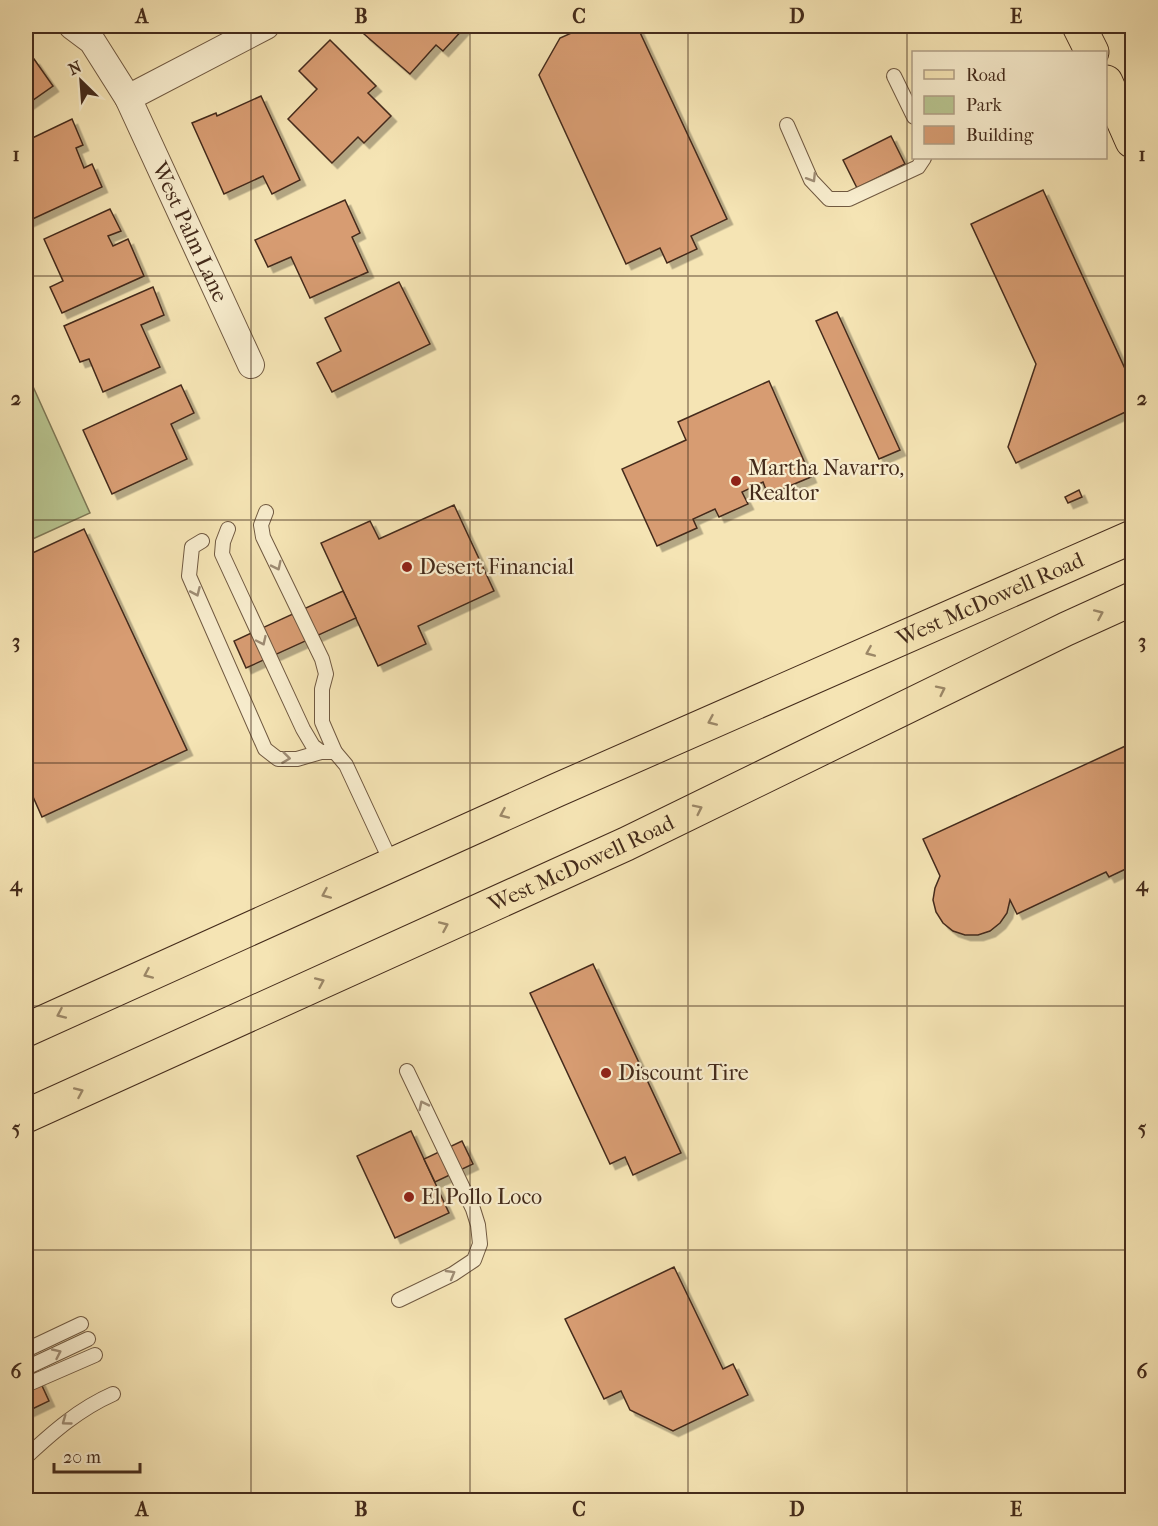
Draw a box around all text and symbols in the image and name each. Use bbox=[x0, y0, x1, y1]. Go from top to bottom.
text: A bbox=[134, 5, 150, 28]
text: B bbox=[354, 5, 368, 28]
text: C bbox=[572, 5, 586, 28]
text: D bbox=[789, 5, 805, 28]
text: E bbox=[1010, 5, 1022, 28]
north arrow bbox=[51, 51, 111, 111]
legend bbox=[912, 51, 1107, 159]
text: N bbox=[65, 56, 85, 79]
text: Road bbox=[966, 65, 1006, 86]
text: Park bbox=[966, 95, 1003, 116]
text: Building bbox=[966, 125, 1034, 146]
text: 1 bbox=[12, 143, 20, 166]
text: 1 bbox=[1138, 143, 1146, 166]
street label: West Palm Lane bbox=[146, 157, 233, 306]
one-way arrow bbox=[805, 171, 816, 182]
text: 2 bbox=[11, 387, 21, 410]
text: 2 bbox=[1137, 387, 1147, 410]
place label: Martha Navarro, Realtor bbox=[748, 455, 904, 506]
marker: Martha Navarro, Realtor bbox=[729, 474, 743, 488]
street label: West McDowell Road bbox=[892, 547, 1089, 652]
place label: Desert Financial bbox=[419, 554, 574, 580]
one-way arrow bbox=[269, 560, 281, 571]
marker: Desert Financial bbox=[400, 560, 414, 574]
one-way arrow bbox=[189, 586, 201, 597]
one-way arrow bbox=[1093, 609, 1104, 621]
text: 3 bbox=[12, 630, 20, 653]
text: 3 bbox=[1138, 630, 1146, 653]
one-way arrow bbox=[255, 634, 267, 645]
one-way arrow bbox=[865, 645, 876, 657]
one-way arrow bbox=[935, 686, 946, 698]
one-way arrow bbox=[707, 714, 718, 726]
one-way arrow bbox=[281, 751, 290, 764]
one-way arrow bbox=[692, 804, 703, 816]
one-way arrow bbox=[499, 806, 510, 818]
street label: West McDowell Road bbox=[484, 809, 679, 918]
text: 4 bbox=[9, 873, 23, 897]
text: 4 bbox=[1135, 873, 1149, 897]
one-way arrow bbox=[321, 887, 332, 899]
one-way arrow bbox=[438, 922, 449, 934]
one-way arrow bbox=[144, 967, 155, 979]
one-way arrow bbox=[314, 978, 325, 990]
one-way arrow bbox=[56, 1006, 67, 1018]
place label: Discount Tire bbox=[618, 1060, 749, 1086]
marker: Discount Tire bbox=[599, 1066, 613, 1080]
one-way arrow bbox=[72, 1087, 83, 1099]
one-way arrow bbox=[419, 1100, 431, 1111]
text: 5 bbox=[12, 1117, 21, 1140]
text: 5 bbox=[1138, 1117, 1147, 1140]
place label: El Pollo Loco bbox=[421, 1184, 542, 1210]
marker: El Pollo Loco bbox=[402, 1190, 416, 1204]
one-way arrow bbox=[445, 1270, 455, 1282]
one-way arrow bbox=[50, 1349, 61, 1361]
text: 6 bbox=[11, 1360, 23, 1383]
text: 6 bbox=[1137, 1360, 1149, 1383]
one-way arrow bbox=[62, 1414, 73, 1425]
scale bar bbox=[54, 1436, 140, 1474]
text: 20 m bbox=[63, 1447, 101, 1468]
text: A bbox=[134, 1498, 150, 1521]
text: B bbox=[354, 1498, 368, 1521]
text: C bbox=[572, 1498, 586, 1521]
text: D bbox=[789, 1498, 805, 1521]
text: E bbox=[1010, 1498, 1022, 1521]

